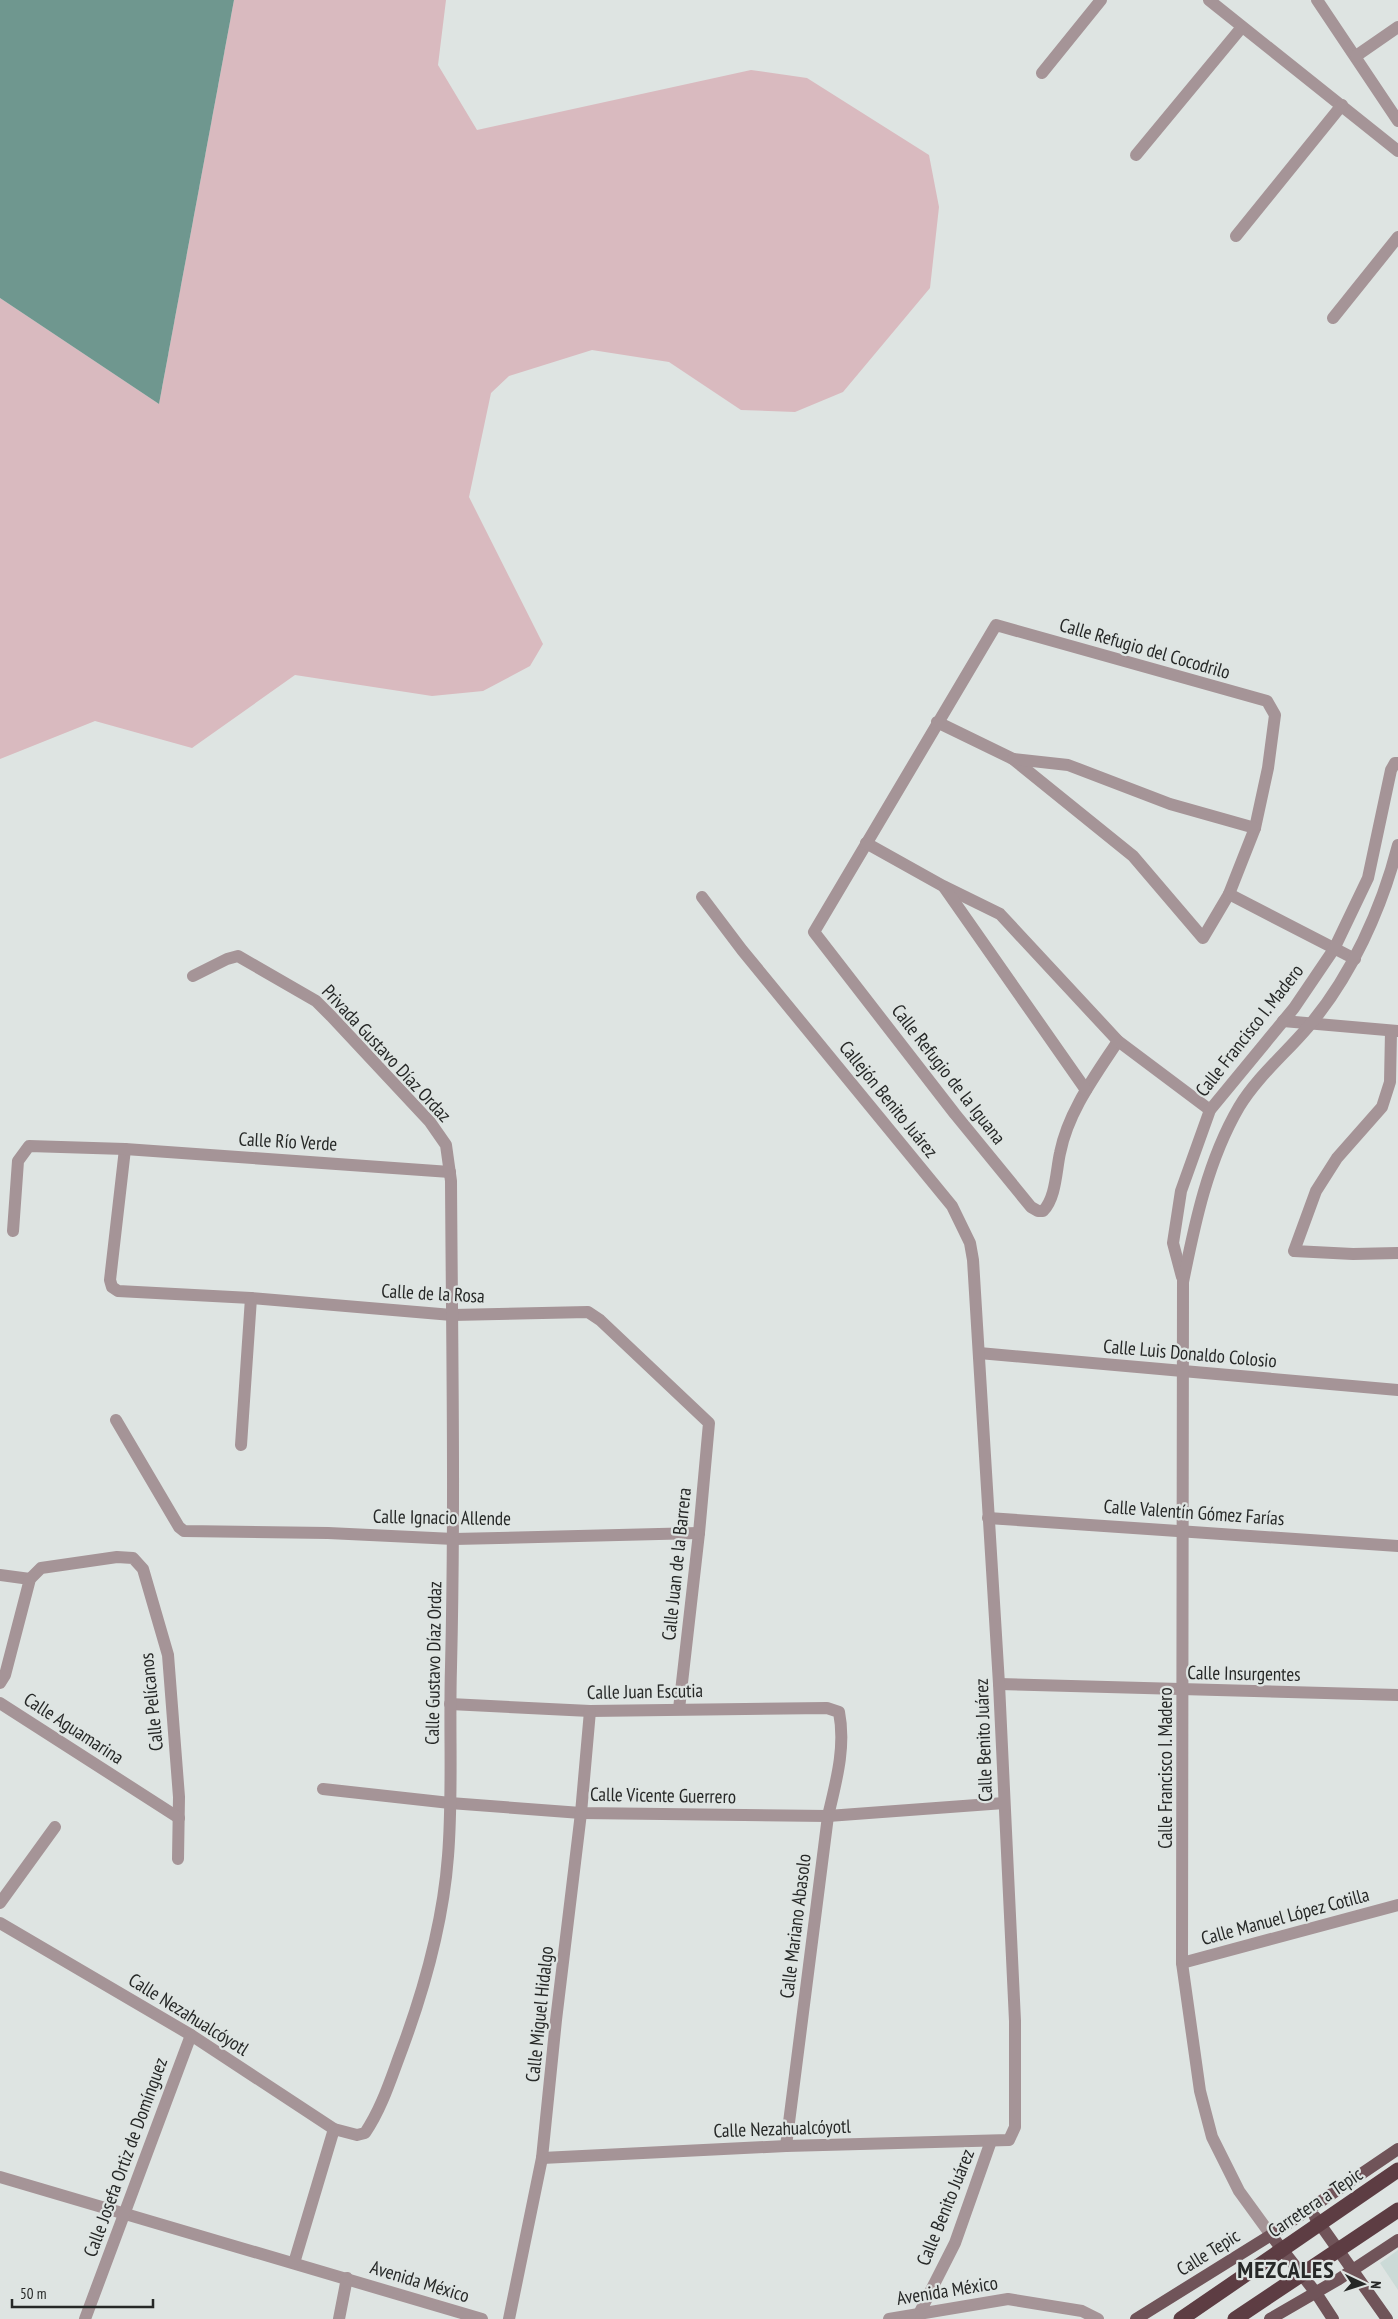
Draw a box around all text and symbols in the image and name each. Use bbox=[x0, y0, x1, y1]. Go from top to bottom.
street label: Calle Refugio del Cocodrilo bbox=[1057, 612, 1233, 684]
street label: Calle Francisco I. Madero bbox=[1190, 959, 1308, 1101]
street label: Privada Gustavo Díaz Ordaz bbox=[317, 979, 457, 1127]
street label: Calle Refugio de la Iguana bbox=[887, 999, 1011, 1149]
street label: Callejón Benito Juárez bbox=[834, 1035, 944, 1163]
street label: Calle Río Verde bbox=[238, 1126, 338, 1156]
street label: Calle de la Rosa bbox=[381, 1278, 485, 1308]
street label: Calle Luis Donaldo Colosio bbox=[1102, 1333, 1278, 1373]
street label: Calle Juan de la Barrera bbox=[656, 1486, 696, 1642]
street label: Calle Valentín Gómez Farías bbox=[1103, 1494, 1285, 1530]
street label: Calle Ignacio Allende bbox=[373, 1504, 511, 1530]
street label: Calle Gustavo Díaz Ordaz bbox=[420, 1581, 446, 1745]
street label: Calle Pelícanos bbox=[134, 1652, 168, 1752]
street label: Calle Insurgentes bbox=[1187, 1660, 1301, 1686]
street label: Calle Juan Escutia bbox=[587, 1678, 703, 1704]
street label: Calle Benito Juárez bbox=[969, 1678, 997, 1802]
street label: Calle Aguamarina bbox=[20, 1687, 128, 1769]
street label: Calle Francisco I. Madero bbox=[1153, 1687, 1177, 1849]
street label: Calle Vicente Guerrero bbox=[590, 1782, 736, 1808]
street label: Calle Mariano Abasolo bbox=[774, 1852, 816, 2000]
street label: Calle Manuel López Cotilla bbox=[1198, 1882, 1372, 1950]
street label: Calle Miguel Hidalgo bbox=[520, 1945, 558, 2083]
street label: Calle Nezahualcóyotl bbox=[124, 1967, 254, 2061]
street label: Calle Josefa Ortiz de Domínguez bbox=[78, 2054, 172, 2260]
street label: Calle Nezahualcóyotl bbox=[713, 2114, 852, 2142]
street label: Calle Benito Juárez bbox=[911, 2145, 979, 2269]
street label: Carretera a Tepic bbox=[1263, 2162, 1367, 2242]
street label: Calle Tepic bbox=[1172, 2223, 1244, 2281]
district label: MEZCALES bbox=[1237, 2254, 1335, 2285]
street label: Avenida México bbox=[368, 2255, 472, 2307]
north arrow bbox=[1338, 2259, 1388, 2309]
street label: Avenida México bbox=[895, 2270, 999, 2310]
scale bar bbox=[12, 2276, 154, 2308]
text: N bbox=[1367, 2281, 1385, 2289]
text: 50 m bbox=[20, 2284, 46, 2303]

